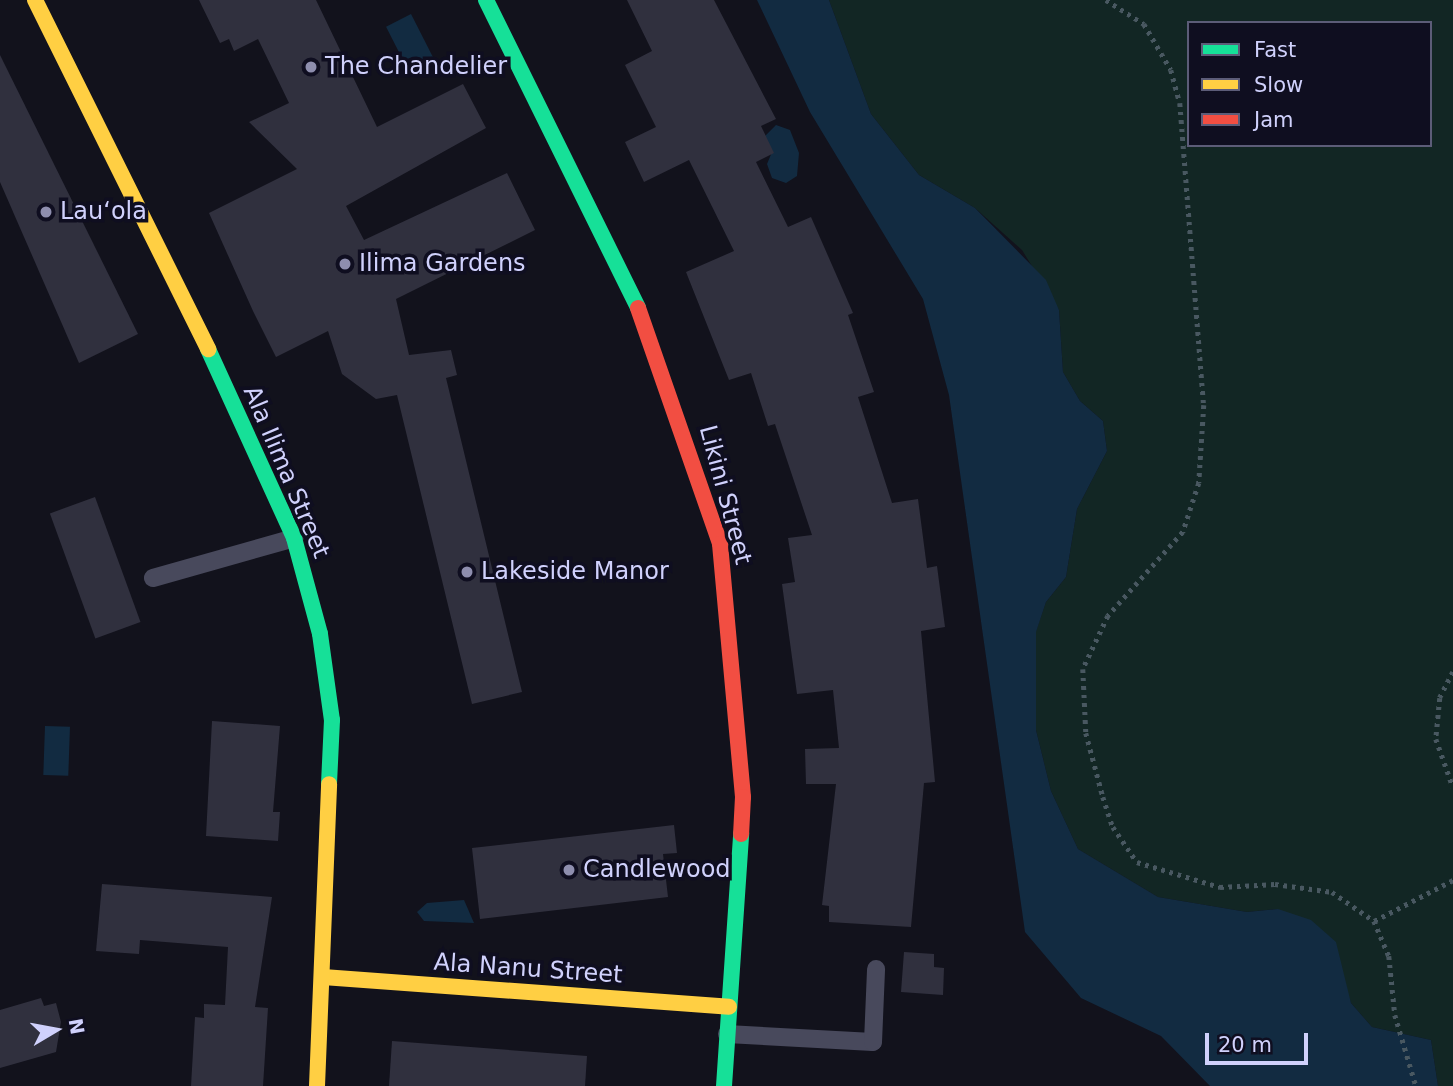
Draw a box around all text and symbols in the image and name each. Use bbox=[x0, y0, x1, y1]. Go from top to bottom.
legend bbox=[1187, 21, 1432, 147]
text: Fast bbox=[1254, 38, 1296, 62]
place label: The Chandelier bbox=[325, 53, 507, 81]
marker: The Chandelier bbox=[303, 59, 319, 75]
text: Slow bbox=[1254, 73, 1303, 97]
text: Jam bbox=[1254, 108, 1294, 132]
place label: Lauʻola bbox=[60, 198, 147, 226]
marker: Lauʻola bbox=[38, 204, 54, 220]
place label: Ilima Gardens bbox=[359, 250, 526, 278]
marker: Ilima Gardens bbox=[337, 256, 353, 272]
street label: Ala Ilima Street bbox=[237, 381, 335, 563]
street label: Likini Street bbox=[693, 422, 757, 568]
place label: Lakeside Manor bbox=[481, 558, 669, 586]
marker: Lakeside Manor bbox=[459, 564, 475, 580]
place label: Candlewood bbox=[583, 856, 731, 884]
marker: Candlewood bbox=[561, 862, 577, 878]
street label: Ala Nanu Street bbox=[433, 948, 623, 990]
north arrow bbox=[21, 995, 91, 1065]
text: N bbox=[64, 1017, 89, 1036]
scale bar bbox=[1208, 1020, 1311, 1064]
text: 20 m bbox=[1218, 1033, 1272, 1057]

